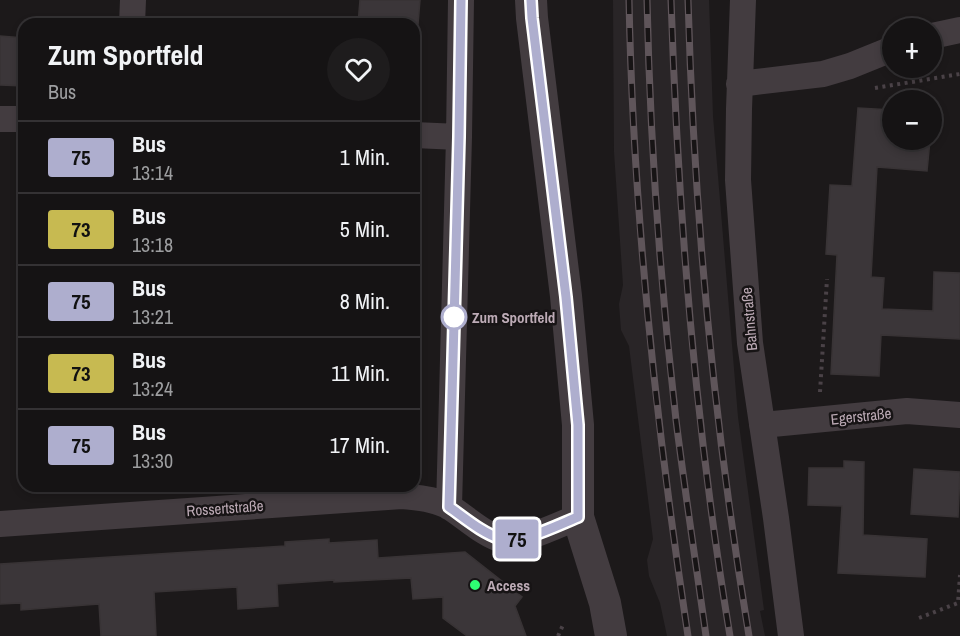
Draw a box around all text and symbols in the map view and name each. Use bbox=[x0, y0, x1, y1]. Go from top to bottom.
map controls bbox=[882, 18, 942, 150]
button: + bbox=[882, 18, 942, 78]
text: Zum Sportfeld bbox=[48, 36, 204, 74]
button: heart bbox=[327, 38, 390, 101]
text: Bus bbox=[48, 78, 76, 105]
button: − bbox=[882, 90, 942, 150]
text: Bus bbox=[132, 129, 166, 159]
text: 1 Min. bbox=[340, 142, 390, 172]
text: 75 bbox=[71, 143, 91, 172]
text: 13:14 bbox=[132, 159, 173, 186]
text: Bus bbox=[132, 201, 166, 231]
text: 5 Min. bbox=[340, 214, 390, 244]
text: 73 bbox=[71, 215, 91, 244]
text: 13:18 bbox=[132, 231, 173, 258]
text: Bus bbox=[132, 273, 166, 303]
text: 8 Min. bbox=[340, 286, 390, 316]
street label: Bahnstraße bbox=[736, 286, 762, 352]
text: 75 bbox=[71, 287, 91, 316]
text: 13:21 bbox=[132, 303, 173, 330]
marker: Zum Sportfeld bbox=[441, 304, 467, 330]
place label: Zum Sportfeld bbox=[472, 307, 555, 328]
text: Bus bbox=[132, 345, 166, 375]
text: 11 Min. bbox=[331, 358, 390, 388]
text: 73 bbox=[71, 359, 91, 388]
text: 13:24 bbox=[132, 375, 173, 402]
street label: Egerstraße bbox=[830, 402, 893, 430]
text: Bus bbox=[132, 417, 166, 447]
text: 17 Min. bbox=[330, 430, 390, 460]
text: 75 bbox=[71, 431, 91, 460]
text: 13:30 bbox=[132, 447, 173, 474]
street label: Rossertstraße bbox=[186, 495, 264, 521]
line badge: 75 bbox=[490, 520, 544, 558]
text: 75 bbox=[507, 525, 527, 554]
place label: Access bbox=[487, 575, 530, 596]
marker: Access bbox=[468, 578, 482, 592]

